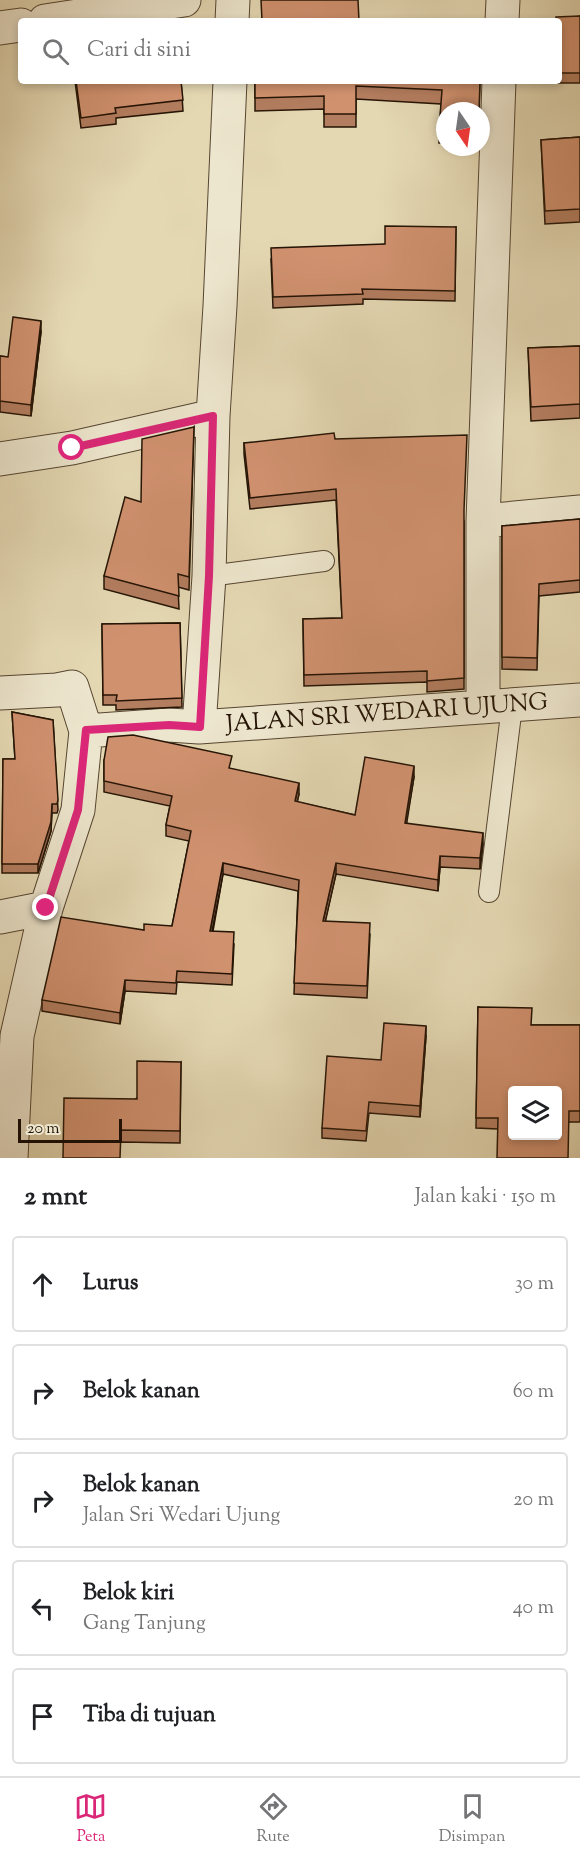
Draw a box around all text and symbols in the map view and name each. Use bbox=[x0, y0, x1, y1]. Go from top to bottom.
search box bbox=[18, 18, 562, 84]
icon: search bbox=[39, 35, 72, 68]
text: Cari di sini bbox=[87, 35, 191, 67]
north arrow bbox=[436, 102, 490, 156]
route start bbox=[58, 434, 84, 460]
street label: JALAN SRI WEDARI UJUNG bbox=[223, 686, 549, 742]
route end bbox=[32, 894, 58, 920]
map controls bbox=[508, 1086, 562, 1140]
button: layers bbox=[508, 1086, 562, 1140]
scale bar bbox=[18, 1116, 122, 1144]
text: 20 m bbox=[27, 1118, 60, 1141]
text: 2 mnt bbox=[24, 1179, 87, 1216]
text: Jalan kaki · 150 m bbox=[415, 1183, 556, 1212]
icon: ahead bbox=[26, 1268, 59, 1301]
text: Lurus bbox=[83, 1268, 139, 1300]
text: 30 m bbox=[515, 1270, 554, 1299]
icon: right bbox=[26, 1376, 59, 1409]
text: Belok kanan bbox=[83, 1376, 200, 1408]
text: 60 m bbox=[513, 1378, 554, 1407]
text: Belok kanan bbox=[83, 1470, 200, 1502]
icon: right bbox=[26, 1484, 59, 1517]
text: 20 m bbox=[513, 1486, 554, 1515]
text: Jalan Sri Wedari Ujung bbox=[83, 1502, 280, 1531]
text: Belok kiri bbox=[83, 1578, 174, 1610]
icon: left bbox=[26, 1592, 59, 1625]
text: 40 m bbox=[513, 1594, 554, 1623]
text: Gang Tanjung bbox=[83, 1610, 206, 1639]
icon: arrive bbox=[26, 1700, 59, 1733]
text: Tiba di tujuan bbox=[83, 1700, 216, 1732]
tab: Peta bbox=[74, 1790, 107, 1849]
tab: Rute bbox=[256, 1790, 290, 1849]
tab: Disimpan bbox=[439, 1790, 505, 1849]

